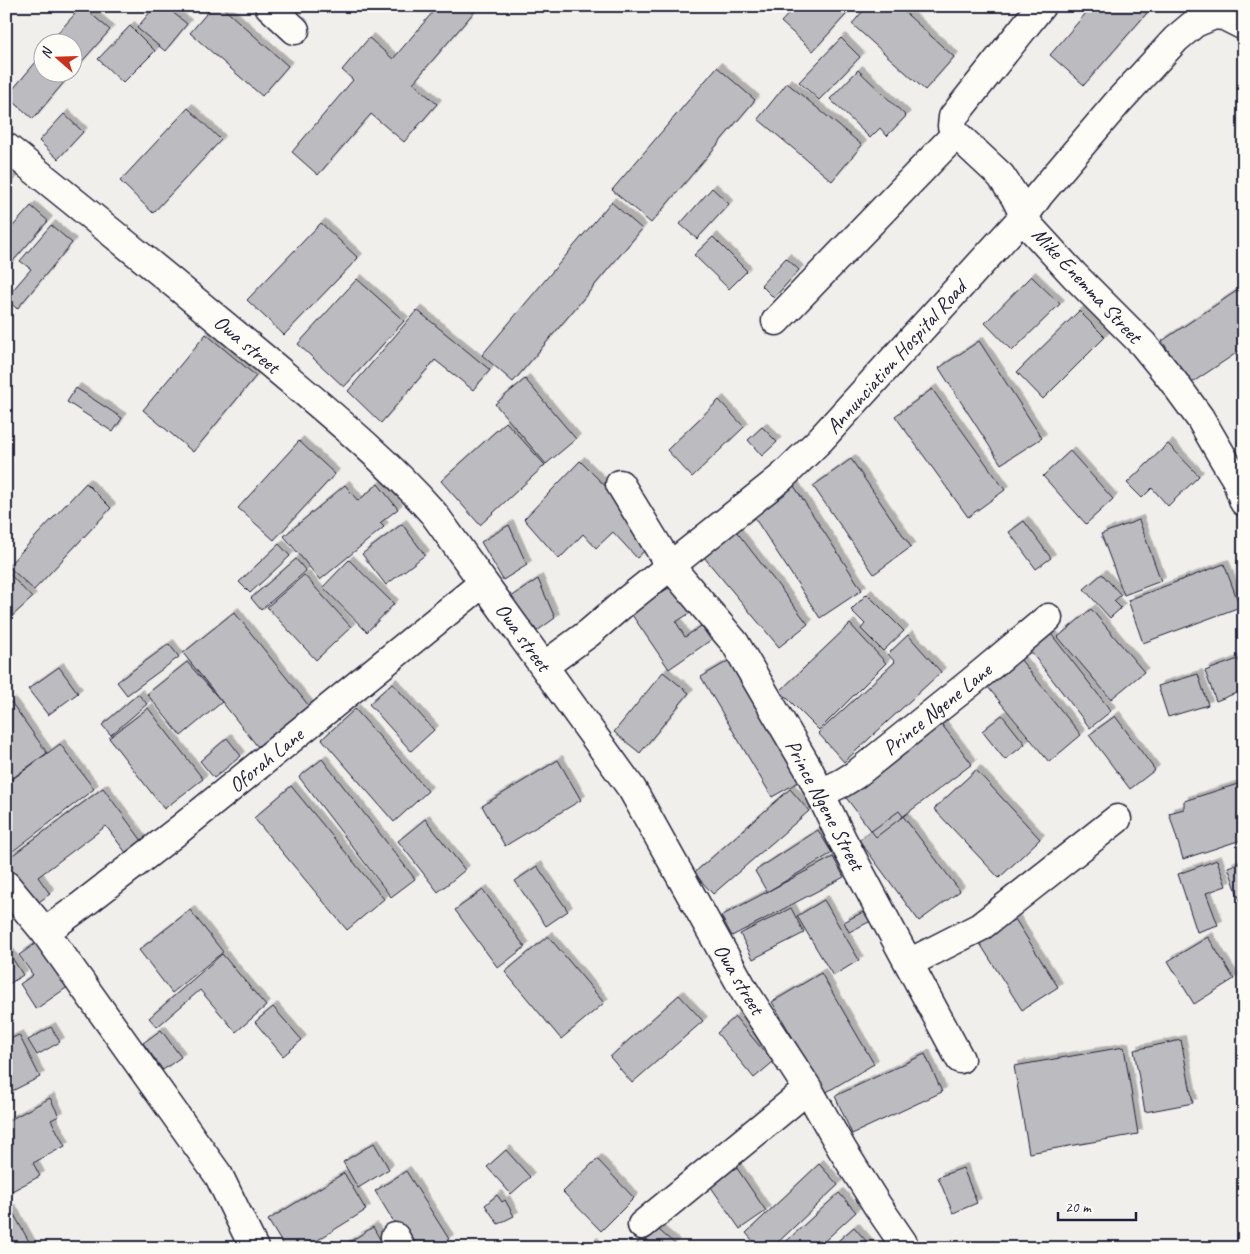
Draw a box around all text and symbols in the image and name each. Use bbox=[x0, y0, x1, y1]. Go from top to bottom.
north arrow bbox=[32, 32, 82, 82]
text: N bbox=[37, 45, 57, 61]
street label: Mike Enemma Street bbox=[1027, 222, 1149, 350]
street label: Annunciation Hospital Road bbox=[820, 272, 974, 439]
street label: Owa street bbox=[209, 309, 287, 380]
street label: Owa street bbox=[490, 598, 558, 678]
street label: Prince Ngene Lane bbox=[877, 656, 998, 761]
street label: Oforah Lane bbox=[223, 721, 310, 798]
street label: Prince Ngene Street bbox=[780, 735, 871, 877]
street label: Owa street bbox=[708, 939, 771, 1021]
scale bar bbox=[1058, 1189, 1135, 1221]
text: 20 m bbox=[1065, 1198, 1092, 1217]

